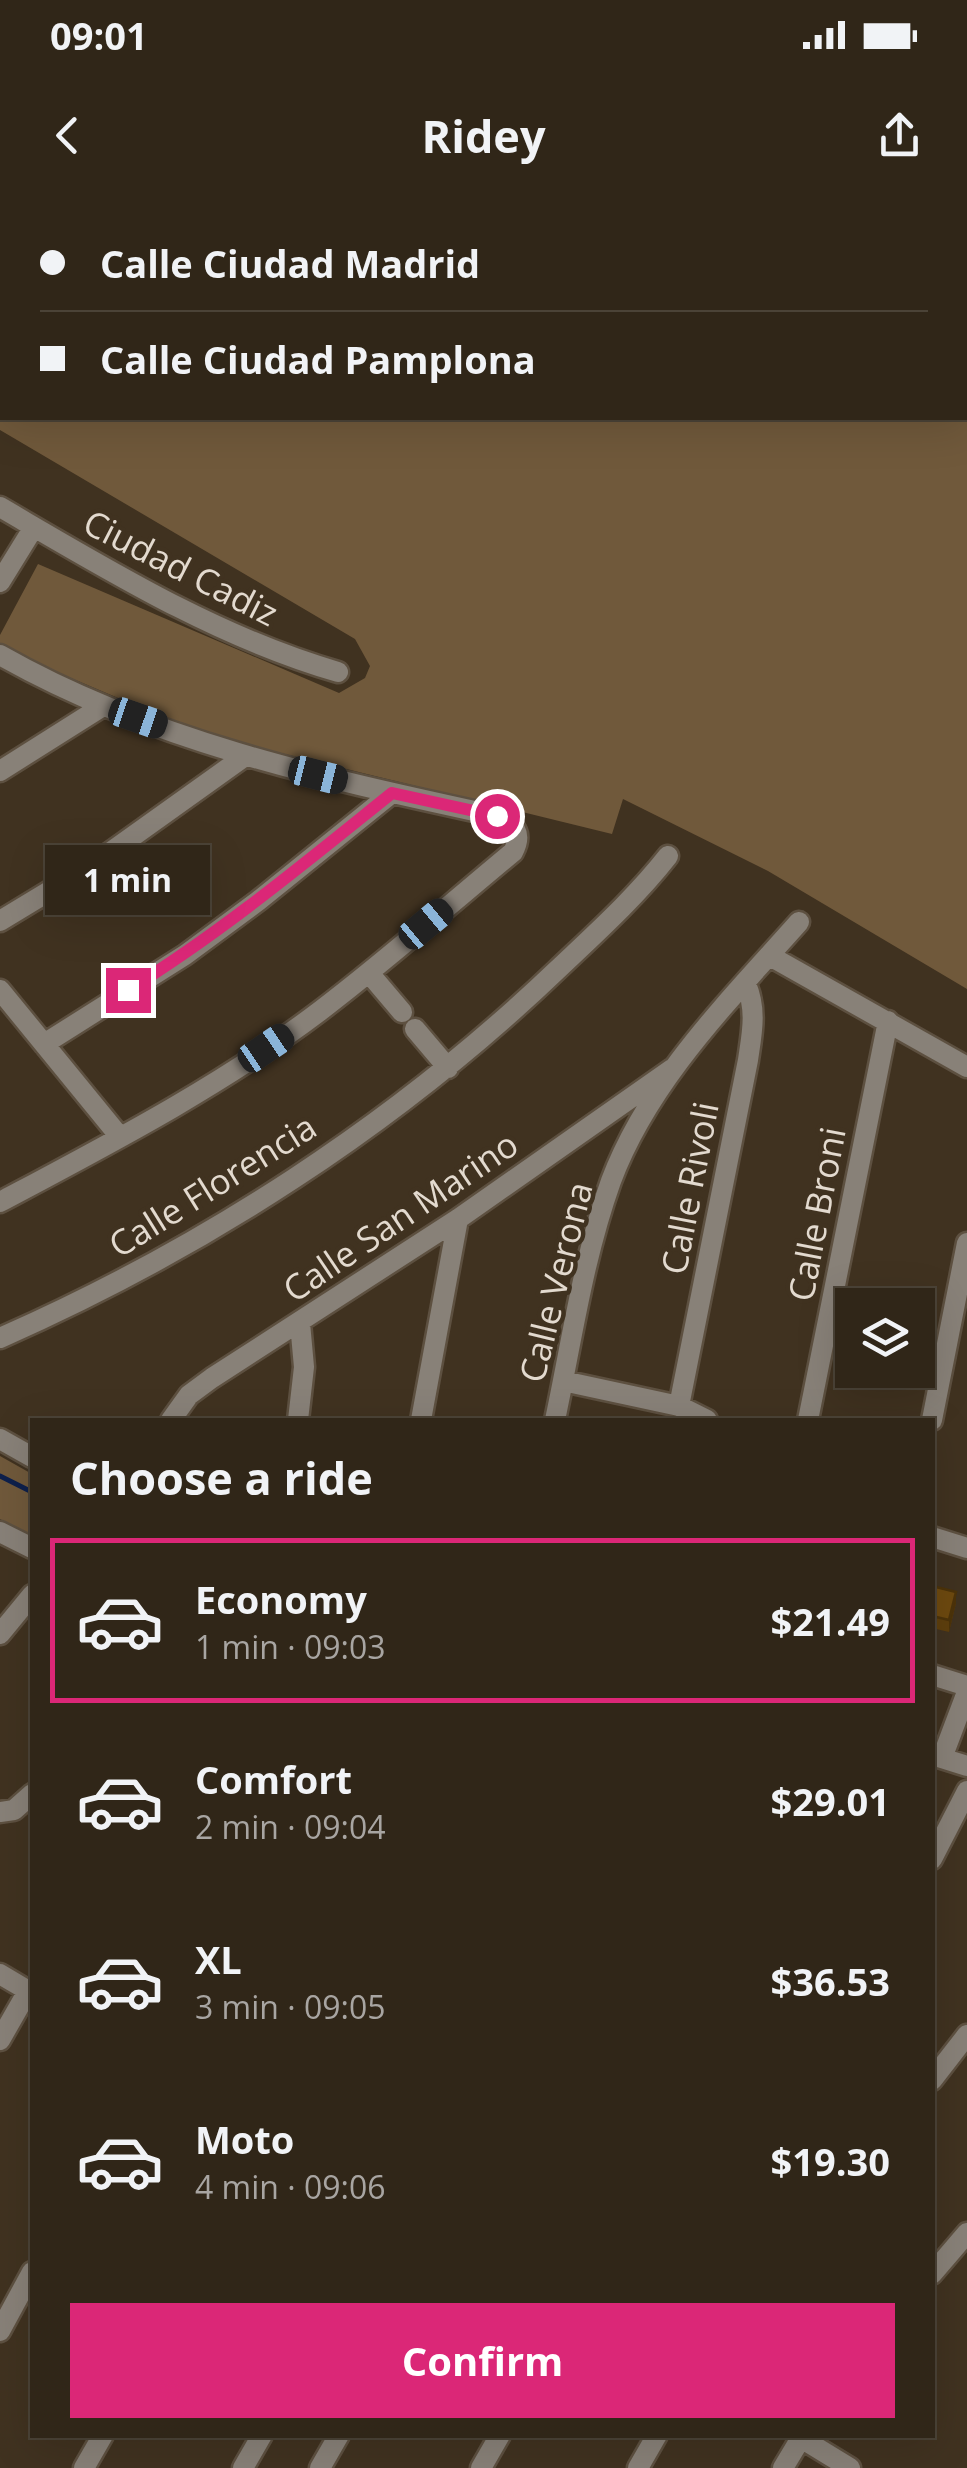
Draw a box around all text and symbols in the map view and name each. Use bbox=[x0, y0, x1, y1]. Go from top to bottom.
text: 09:01 bbox=[50, 9, 148, 61]
text: Ridey bbox=[421, 105, 546, 166]
icon: back bbox=[40, 108, 95, 163]
icon: share bbox=[872, 108, 927, 163]
text: Calle Ciudad Madrid bbox=[100, 237, 480, 289]
text: Calle Ciudad Pamplona bbox=[100, 333, 536, 385]
street label: Ciudad Cadiz bbox=[76, 498, 286, 636]
car bbox=[105, 694, 171, 742]
car bbox=[285, 753, 351, 797]
route start bbox=[475, 794, 520, 839]
callout: 1 min bbox=[46, 845, 210, 915]
text: 1 min bbox=[83, 858, 172, 901]
car bbox=[393, 893, 459, 955]
route end bbox=[106, 968, 151, 1013]
car bbox=[233, 1019, 299, 1077]
street label: Calle Rivoli bbox=[649, 1098, 729, 1278]
street label: Calle Florencia bbox=[99, 1102, 325, 1268]
street label: Calle San Marino bbox=[273, 1120, 527, 1312]
street label: Calle Broni bbox=[776, 1123, 856, 1305]
street label: Calle Verona bbox=[507, 1177, 603, 1387]
map controls bbox=[835, 1288, 935, 1388]
button: layers bbox=[835, 1288, 935, 1388]
text: Choose a ride bbox=[70, 1447, 373, 1508]
text: Economy bbox=[195, 1573, 367, 1625]
icon: car bbox=[75, 1576, 165, 1666]
text: $21.49 bbox=[771, 1595, 890, 1647]
text: 1 min · 09:03 bbox=[195, 1625, 386, 1668]
text: Comfort bbox=[195, 1753, 352, 1805]
icon: car bbox=[75, 1756, 165, 1846]
text: $29.01 bbox=[771, 1775, 890, 1827]
text: 2 min · 09:04 bbox=[195, 1805, 386, 1848]
text: XL bbox=[195, 1933, 242, 1985]
icon: car bbox=[75, 1936, 165, 2026]
text: $36.53 bbox=[771, 1955, 890, 2007]
text: 3 min · 09:05 bbox=[195, 1985, 386, 2028]
text: Moto bbox=[195, 2113, 294, 2165]
icon: car bbox=[75, 2116, 165, 2206]
text: $19.30 bbox=[771, 2135, 890, 2187]
text: 4 min · 09:06 bbox=[195, 2165, 386, 2208]
button: Confirm bbox=[70, 2303, 895, 2418]

